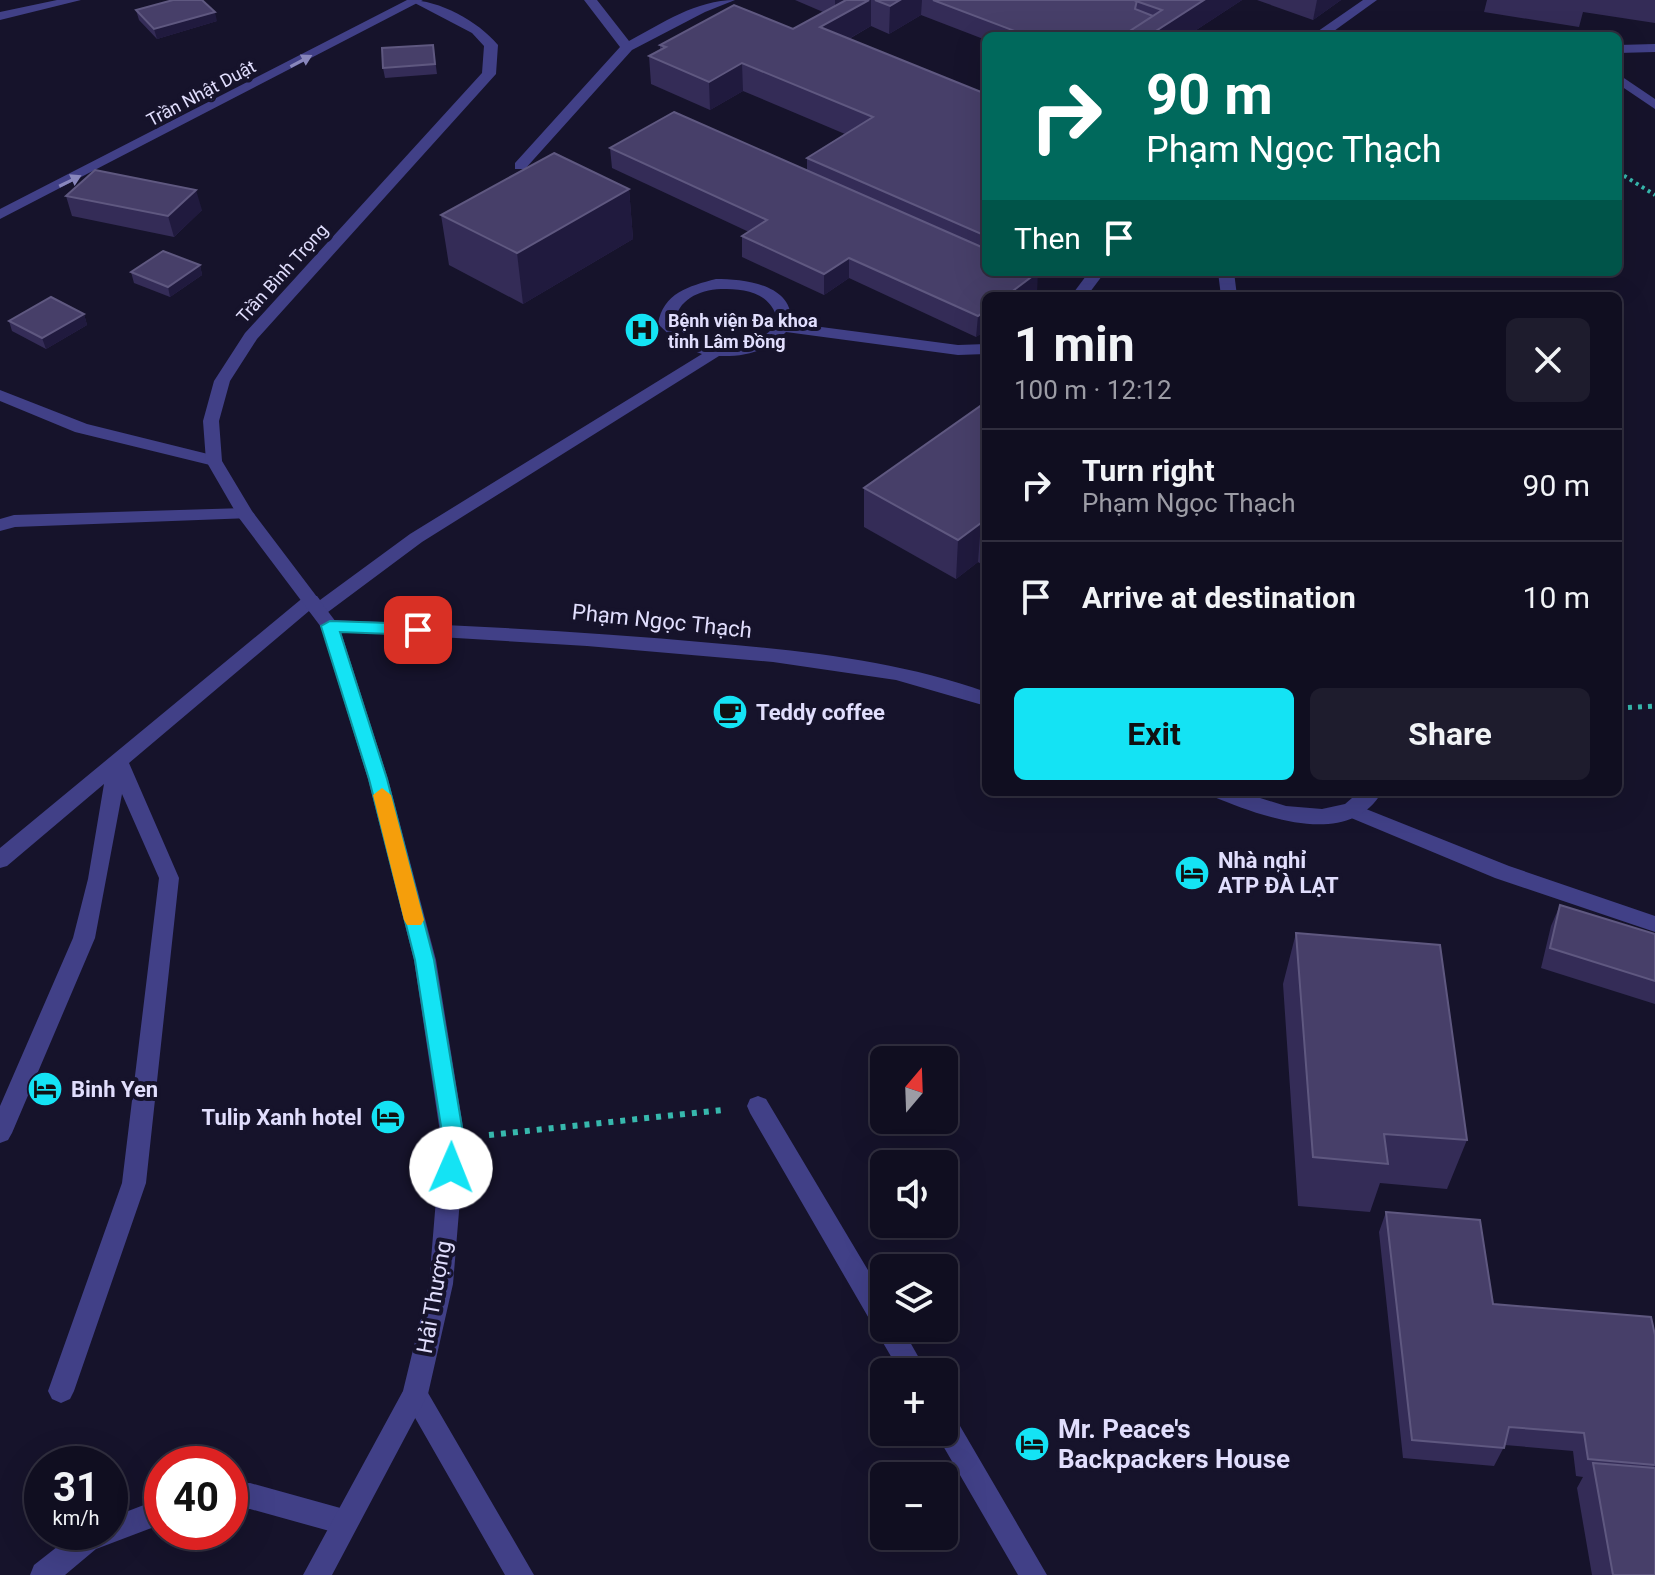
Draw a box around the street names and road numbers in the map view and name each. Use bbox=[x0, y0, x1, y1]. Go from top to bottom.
street label: Trần Nhật Duật bbox=[143, 55, 259, 131]
street label: Trần Bình Trọng bbox=[232, 219, 332, 327]
street label: Phạm Ngọc Thạch bbox=[571, 599, 753, 643]
street label: Hải Thượng bbox=[412, 1239, 456, 1355]

